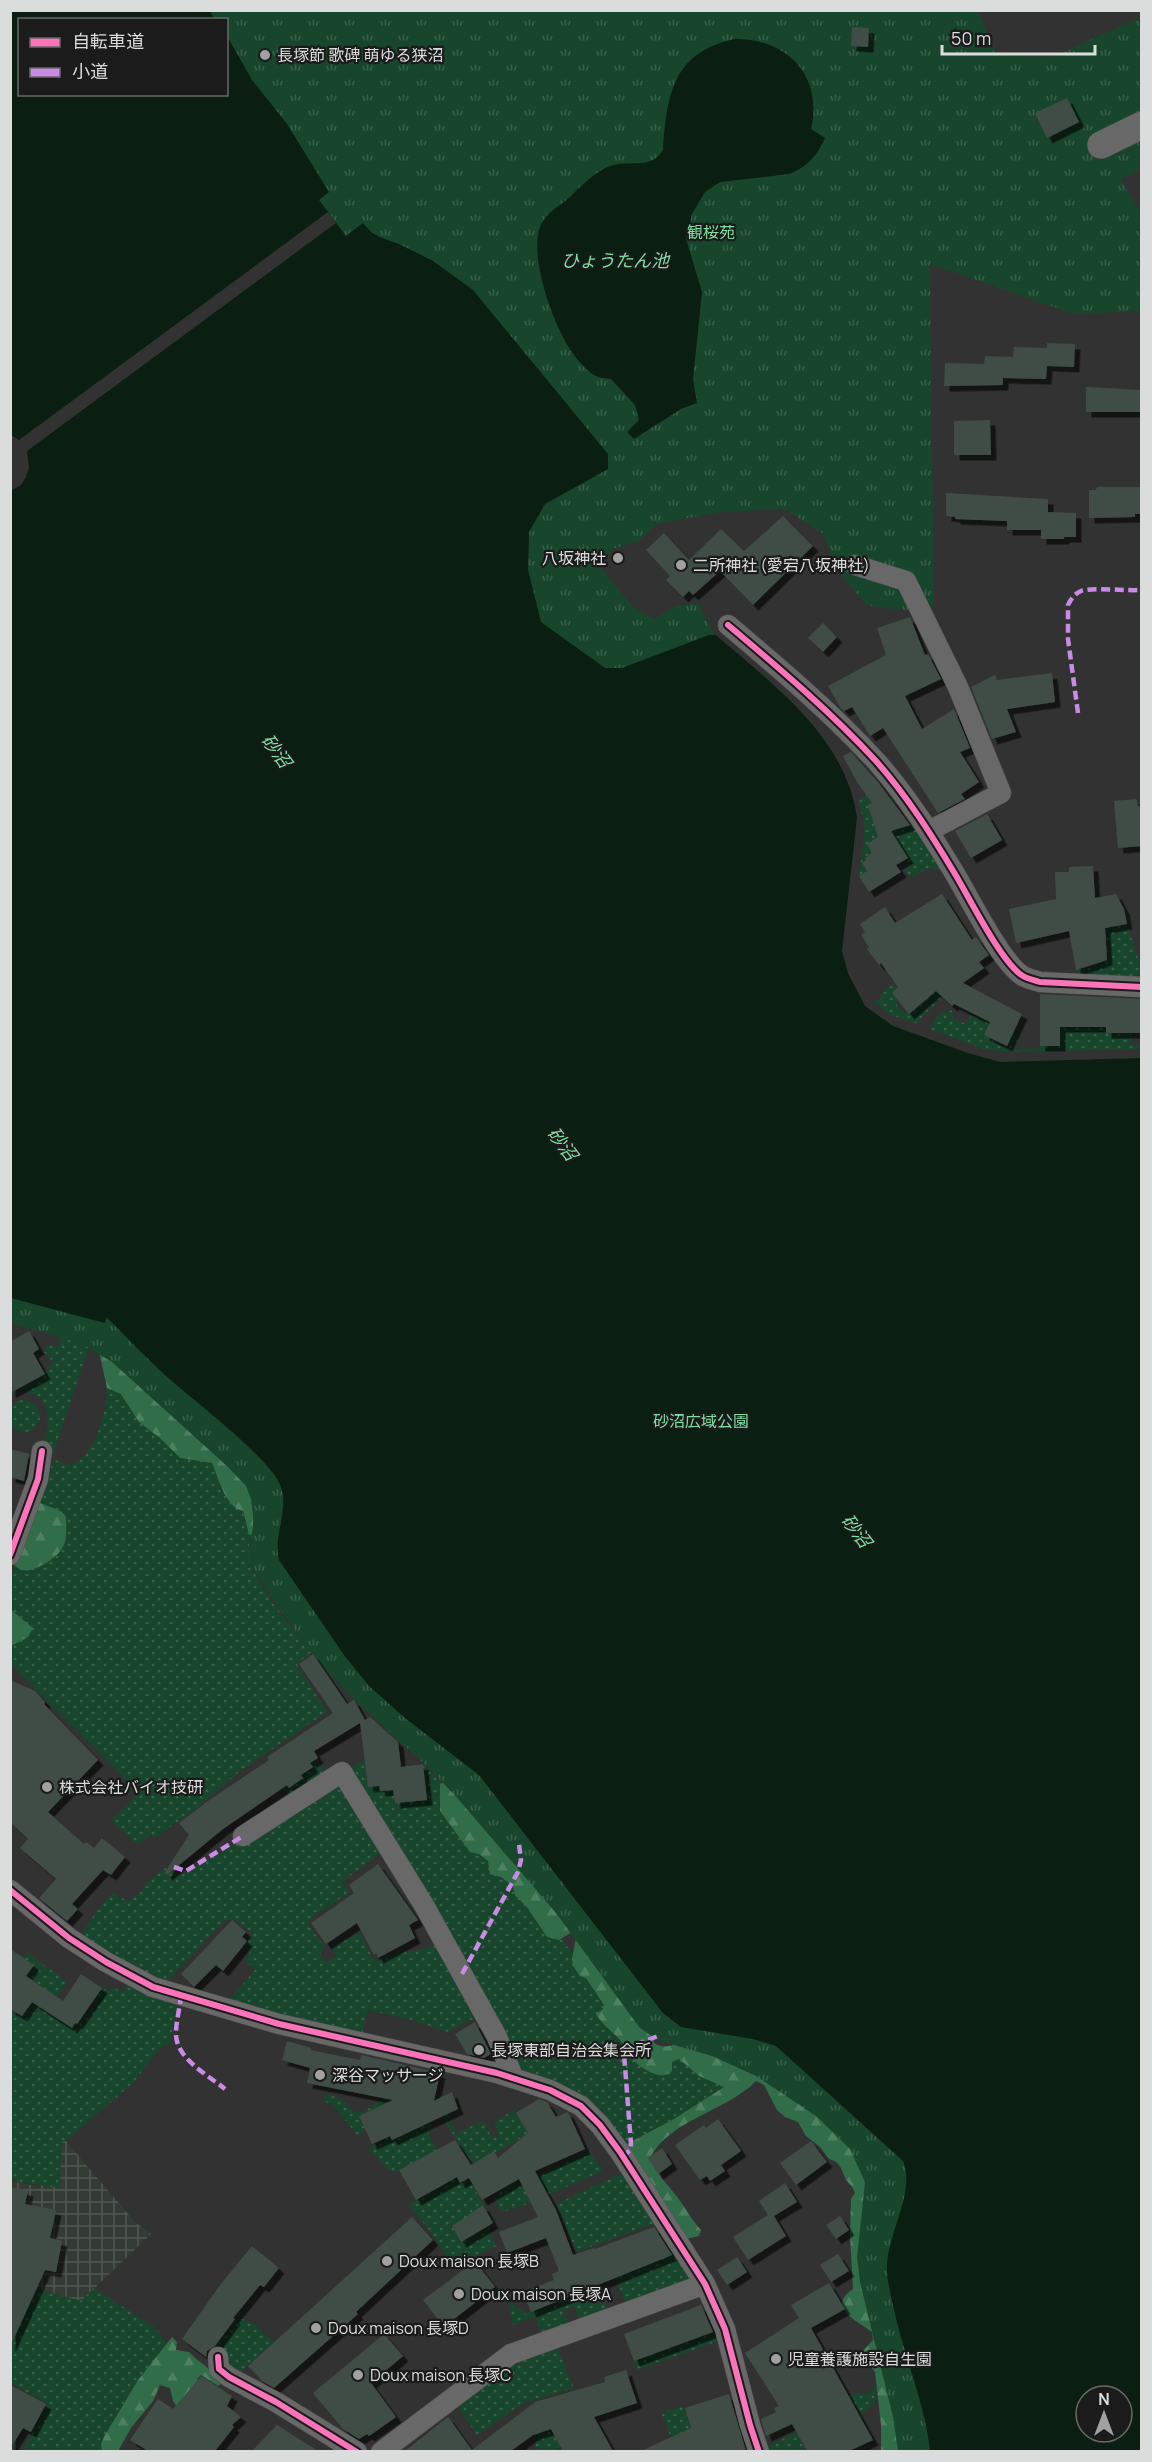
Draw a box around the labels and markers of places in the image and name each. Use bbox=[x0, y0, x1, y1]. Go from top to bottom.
place label: 長塚節 歌碑 萌ゆる狭沼 bbox=[277, 44, 443, 66]
marker: 長塚節 歌碑 萌ゆる狭沼 bbox=[258, 48, 272, 62]
place label: 八坂神社 bbox=[542, 547, 606, 569]
marker: 八坂神社 bbox=[611, 551, 625, 565]
place label: 二所神社 (愛宕八坂神社) bbox=[693, 554, 870, 576]
marker: 二所神社 (愛宕八坂神社) bbox=[674, 558, 688, 572]
place label: 株式会社バイオ技研 bbox=[59, 1776, 203, 1798]
marker: 株式会社バイオ技研 bbox=[40, 1780, 54, 1794]
place label: 長塚東部自治会集会所 bbox=[491, 2039, 651, 2061]
marker: 長塚東部自治会集会所 bbox=[472, 2043, 486, 2057]
place label: 深谷マッサージ bbox=[332, 2064, 444, 2086]
marker: 深谷マッサージ bbox=[313, 2068, 327, 2082]
place label: Doux maison 長塚B bbox=[399, 2250, 539, 2272]
marker: Doux maison 長塚B bbox=[380, 2254, 394, 2268]
place label: Doux maison 長塚A bbox=[471, 2283, 611, 2305]
marker: Doux maison 長塚A bbox=[452, 2287, 466, 2301]
place label: Doux maison 長塚D bbox=[328, 2317, 469, 2339]
marker: Doux maison 長塚D bbox=[309, 2321, 323, 2335]
place label: 児童養護施設自生園 bbox=[788, 2348, 932, 2370]
marker: 児童養護施設自生園 bbox=[769, 2352, 783, 2366]
place label: Doux maison 長塚C bbox=[370, 2364, 512, 2386]
marker: Doux maison 長塚C bbox=[351, 2368, 365, 2382]

